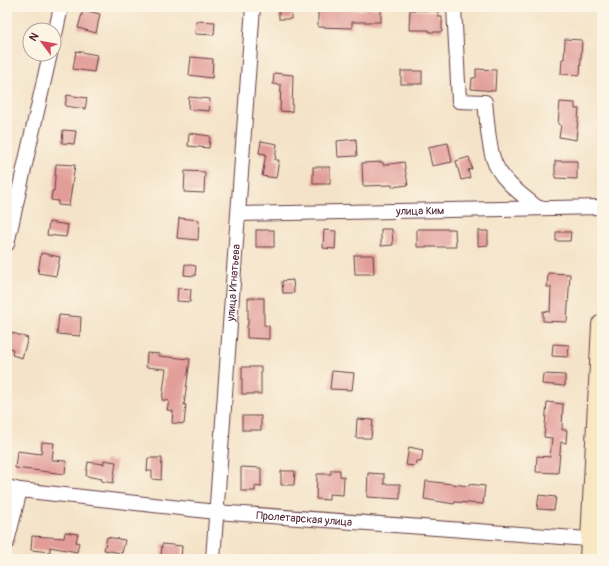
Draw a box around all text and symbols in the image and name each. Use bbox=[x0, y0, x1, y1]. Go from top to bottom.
north arrow bbox=[22, 22, 62, 62]
text: N bbox=[26, 30, 42, 44]
street label: улица Ким bbox=[395, 204, 444, 217]
street label: улица Игнатьева bbox=[224, 244, 242, 323]
street label: Пролетарская улица bbox=[256, 508, 353, 528]

